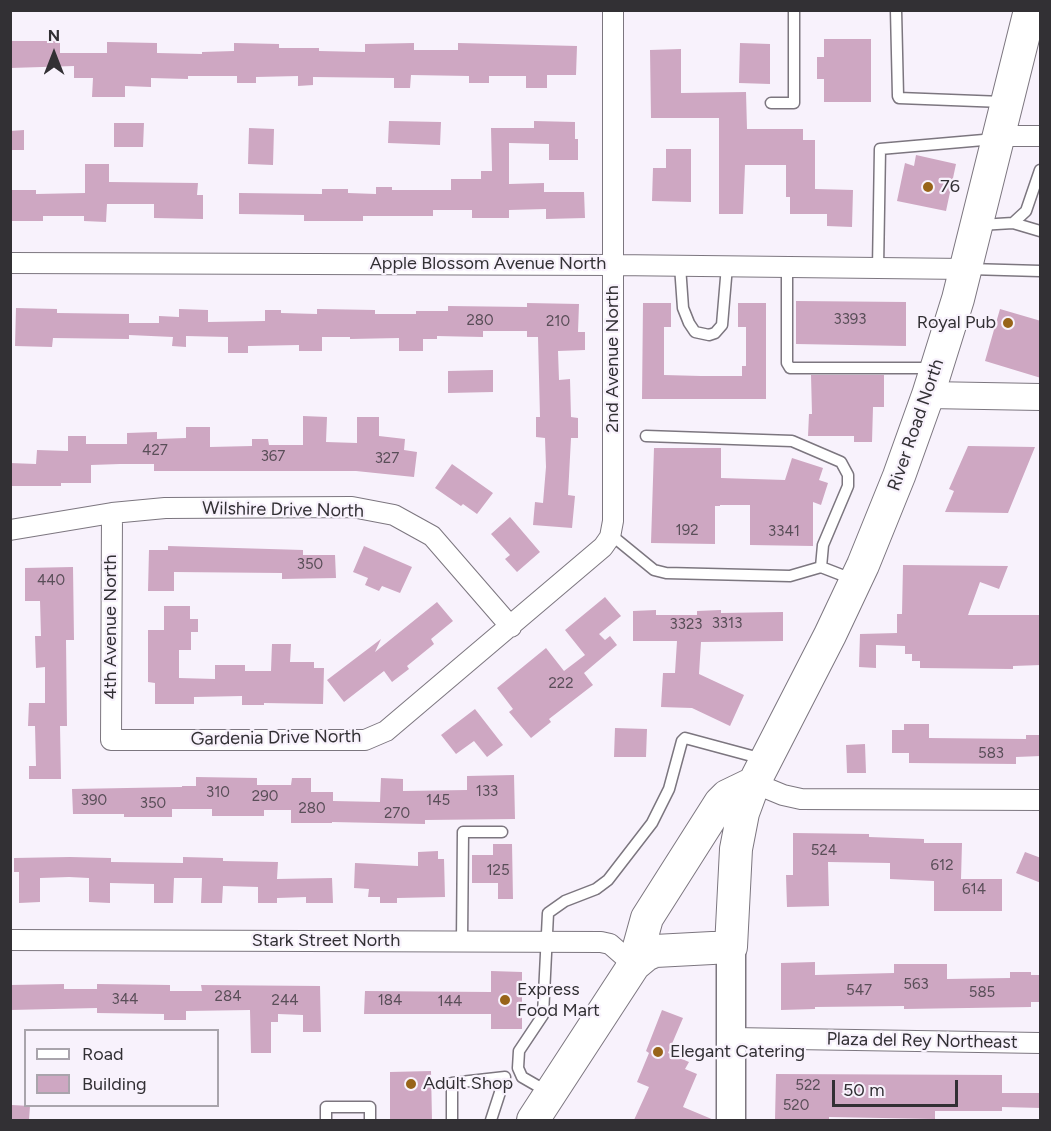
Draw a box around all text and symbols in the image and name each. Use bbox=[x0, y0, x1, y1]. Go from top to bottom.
north arrow bbox=[24, 24, 84, 84]
text: N bbox=[48, 26, 60, 45]
place label: 76 bbox=[940, 176, 960, 198]
marker: 76 bbox=[921, 180, 935, 194]
street label: Apple Blossom Avenue North bbox=[370, 253, 606, 275]
street label: 2nd Avenue North bbox=[602, 285, 624, 433]
house number: 3393 bbox=[834, 311, 866, 329]
house number: 280 bbox=[466, 312, 494, 330]
place label: Royal Pub bbox=[917, 312, 996, 334]
house number: 210 bbox=[546, 313, 570, 331]
marker: Royal Pub bbox=[1001, 316, 1015, 330]
street label: River Road North bbox=[883, 356, 949, 494]
house number: 427 bbox=[142, 442, 168, 460]
house number: 367 bbox=[261, 448, 285, 466]
house number: 327 bbox=[375, 450, 399, 468]
street label: Wilshire Drive North bbox=[202, 498, 364, 522]
house number: 192 bbox=[675, 522, 699, 540]
house number: 3341 bbox=[768, 523, 800, 541]
street label: 4th Avenue North bbox=[100, 554, 122, 700]
house number: 350 bbox=[297, 556, 323, 574]
house number: 440 bbox=[37, 572, 65, 590]
house number: 3313 bbox=[712, 615, 742, 633]
house number: 3323 bbox=[670, 616, 702, 634]
house number: 222 bbox=[548, 675, 574, 693]
street label: Gardenia Drive North bbox=[191, 726, 361, 750]
house number: 583 bbox=[978, 745, 1004, 763]
house number: 133 bbox=[476, 783, 498, 801]
house number: 310 bbox=[206, 784, 230, 802]
house number: 290 bbox=[252, 788, 278, 806]
house number: 390 bbox=[81, 792, 107, 810]
house number: 145 bbox=[426, 792, 450, 810]
house number: 350 bbox=[140, 795, 166, 813]
house number: 280 bbox=[298, 800, 326, 818]
house number: 270 bbox=[384, 805, 410, 823]
house number: 524 bbox=[811, 842, 837, 860]
house number: 612 bbox=[930, 857, 954, 875]
house number: 125 bbox=[486, 862, 510, 880]
house number: 614 bbox=[962, 881, 986, 899]
street label: Stark Street North bbox=[252, 930, 400, 952]
house number: 563 bbox=[903, 976, 929, 994]
place label: Express Food Mart bbox=[517, 979, 600, 1022]
house number: 547 bbox=[846, 982, 872, 1000]
house number: 585 bbox=[969, 984, 995, 1002]
house number: 284 bbox=[215, 988, 241, 1006]
house number: 344 bbox=[112, 991, 138, 1009]
house number: 244 bbox=[271, 992, 299, 1010]
house number: 184 bbox=[378, 992, 402, 1010]
house number: 144 bbox=[438, 993, 462, 1011]
marker: Express Food Mart bbox=[498, 993, 512, 1007]
legend bbox=[24, 1029, 219, 1107]
street label: Plaza del Rey Northeast bbox=[826, 1029, 1018, 1053]
place label: Elegant Catering bbox=[670, 1041, 805, 1063]
text: Road bbox=[82, 1043, 123, 1065]
marker: Elegant Catering bbox=[651, 1045, 665, 1059]
scale bar bbox=[835, 1068, 961, 1106]
text: Building bbox=[82, 1073, 147, 1095]
place label: Adult Shop bbox=[423, 1073, 513, 1095]
marker: Adult Shop bbox=[404, 1077, 418, 1091]
house number: 522 bbox=[795, 1077, 821, 1095]
text: 50 m bbox=[843, 1079, 885, 1101]
house number: 520 bbox=[783, 1097, 809, 1115]

